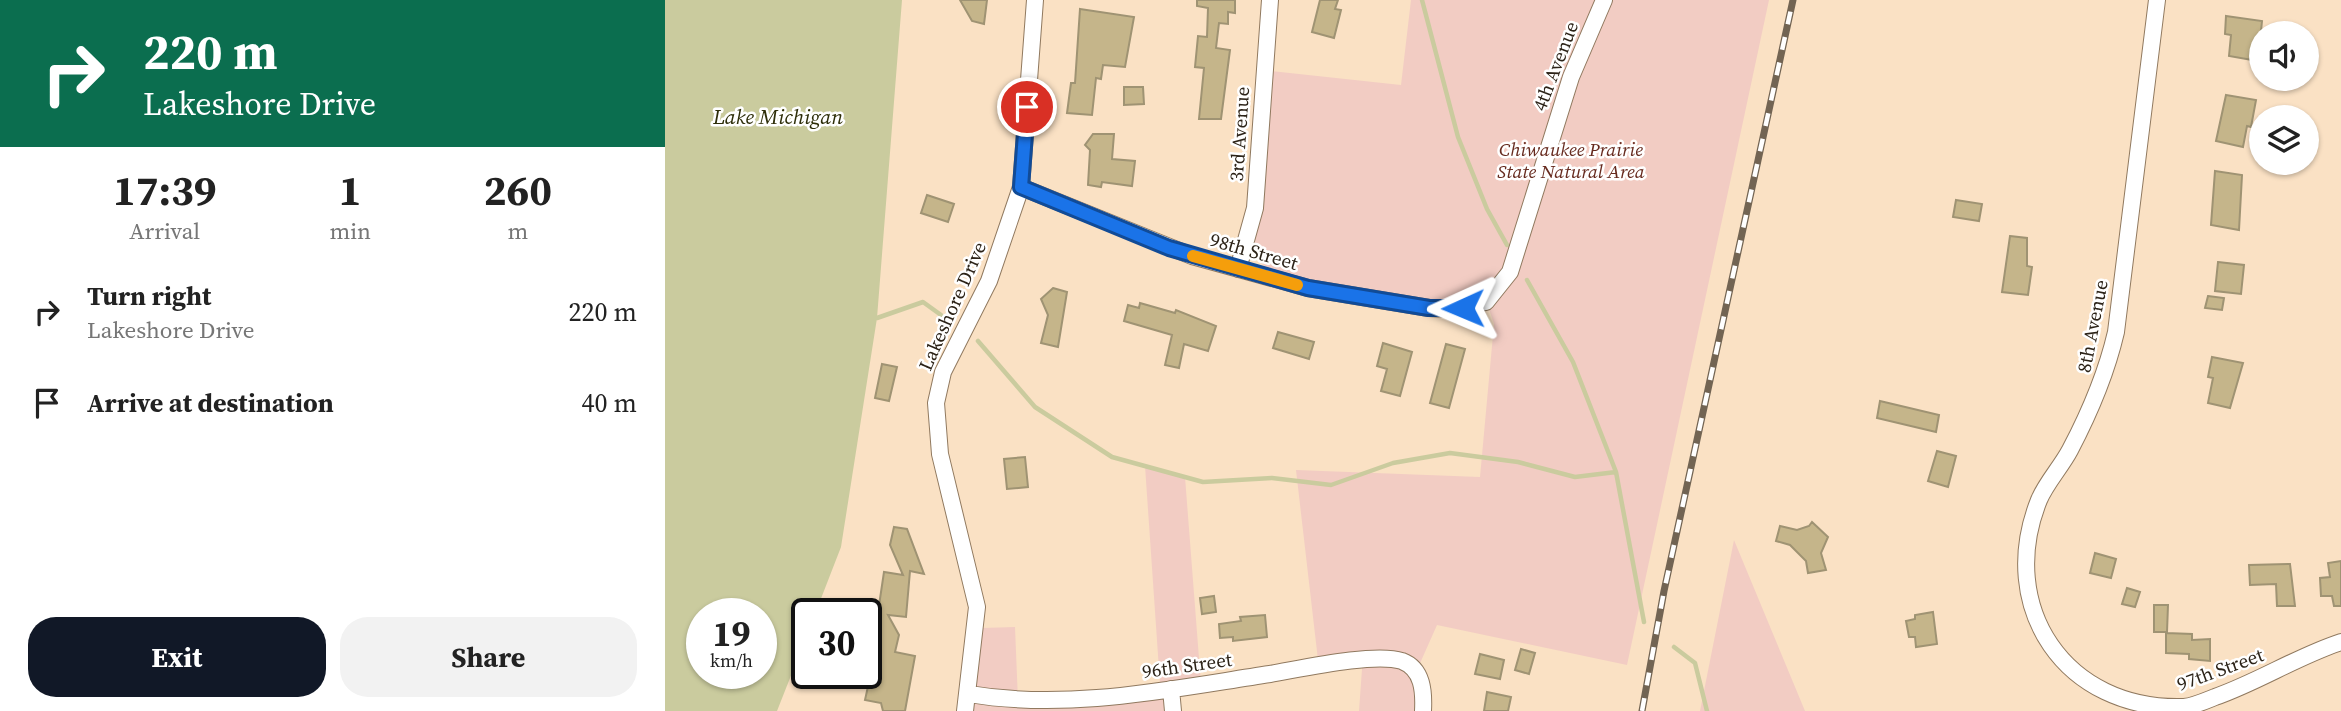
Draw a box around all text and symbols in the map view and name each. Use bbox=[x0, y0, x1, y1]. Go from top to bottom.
text: 220 m bbox=[143, 18, 278, 85]
street label: 4th Avenue bbox=[1526, 18, 1584, 114]
map controls bbox=[2249, 21, 2319, 175]
button: sound bbox=[2249, 21, 2319, 91]
icon: right bbox=[28, 28, 119, 119]
pin bbox=[997, 77, 1057, 137]
text: Lakeshore Drive bbox=[143, 82, 376, 126]
street label: 3rd Avenue bbox=[1223, 86, 1255, 182]
icon: arrive bbox=[1008, 88, 1046, 126]
water label: Lake Michigan bbox=[712, 102, 843, 131]
button: layers bbox=[2249, 105, 2319, 175]
park label: Chiwaukee Prairie State Natural Area bbox=[1497, 136, 1645, 184]
text: 17:39 bbox=[113, 161, 217, 219]
text: 1 bbox=[339, 161, 362, 219]
text: 260 bbox=[484, 161, 552, 219]
text: Arrival bbox=[129, 215, 200, 247]
text: min bbox=[329, 215, 371, 247]
text: m bbox=[508, 215, 528, 247]
street label: 98th Street bbox=[1207, 226, 1302, 276]
street label: Lakeshore Drive bbox=[912, 237, 992, 375]
position arrow bbox=[1426, 271, 1500, 345]
street label: 8th Avenue bbox=[2070, 277, 2114, 375]
text: Turn right bbox=[87, 278, 211, 314]
icon: right bbox=[28, 293, 66, 331]
text: 220 m bbox=[569, 294, 637, 330]
text: Lakeshore Drive bbox=[87, 314, 255, 346]
icon: arrive bbox=[28, 384, 66, 422]
text: Arrive at destination bbox=[87, 385, 334, 421]
text: 40 m bbox=[582, 385, 637, 421]
speed limit sign: 30 bbox=[791, 598, 882, 689]
text: 19 bbox=[713, 610, 750, 658]
button: Exit bbox=[28, 617, 326, 697]
button: Share bbox=[340, 617, 637, 697]
street label: 97th Street bbox=[2173, 641, 2268, 697]
street label: 96th Street bbox=[1141, 646, 1234, 684]
text: km/h bbox=[710, 648, 753, 673]

